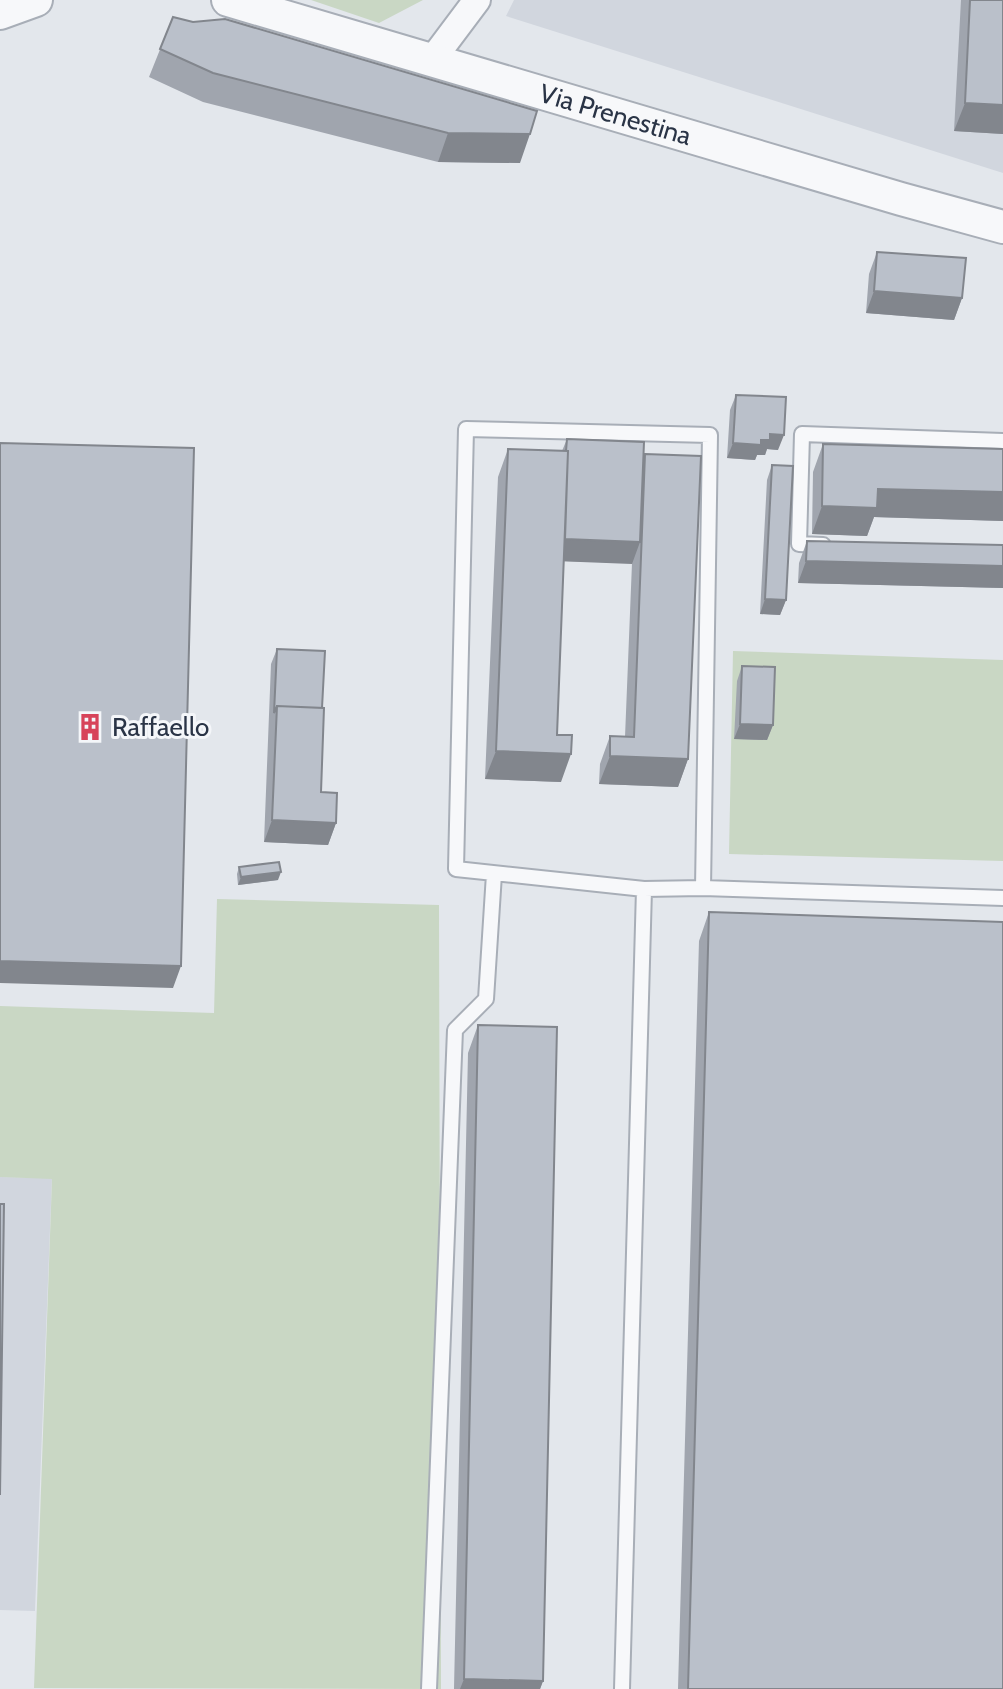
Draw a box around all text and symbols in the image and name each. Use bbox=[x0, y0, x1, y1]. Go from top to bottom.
street label: Via Prenestina bbox=[536, 77, 696, 152]
place label: Raffaello bbox=[112, 711, 209, 743]
building icon: Raffaello bbox=[75, 712, 105, 742]

